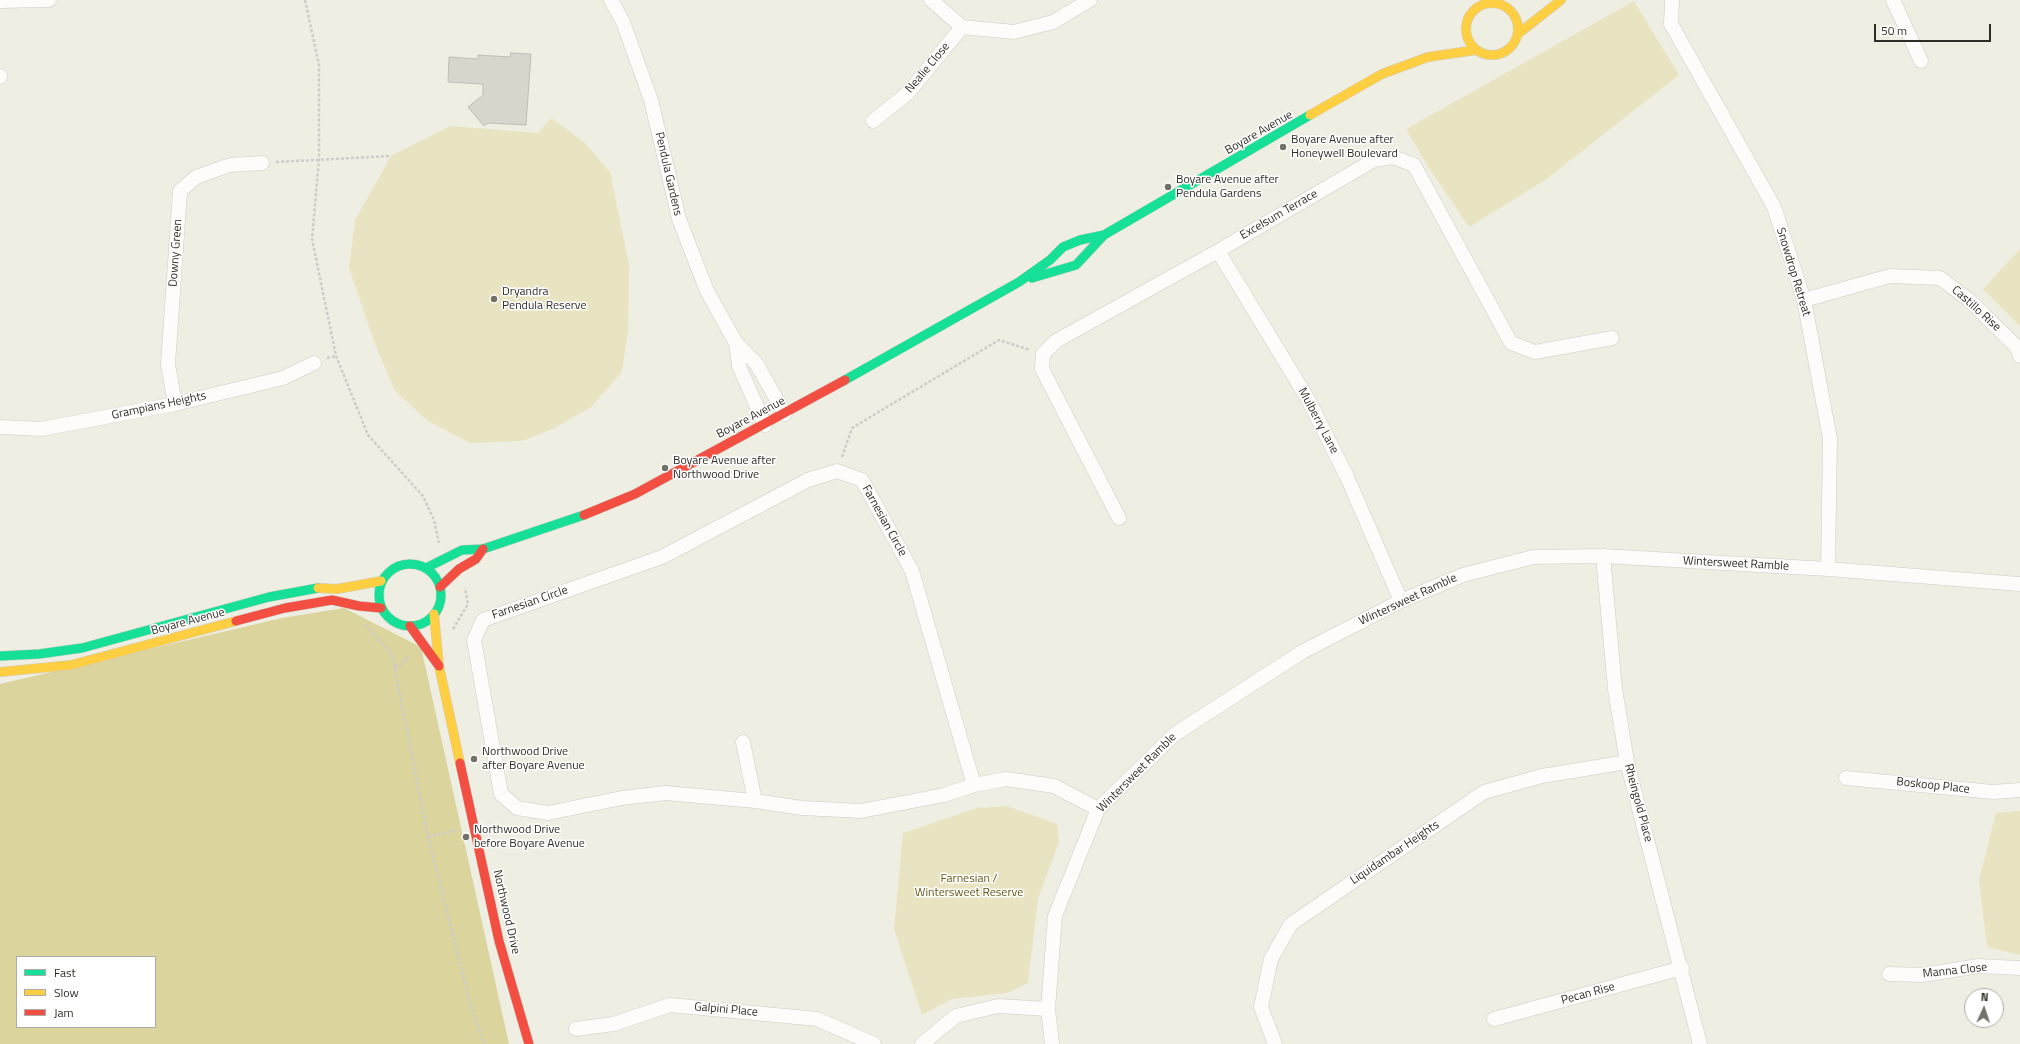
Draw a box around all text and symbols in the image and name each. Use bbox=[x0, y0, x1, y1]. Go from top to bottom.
scale bar bbox=[1876, 16, 1993, 42]
text: 50 m bbox=[1881, 21, 1907, 40]
street label: Nealie Close bbox=[903, 40, 953, 96]
street label: Boyare Avenue bbox=[1223, 108, 1295, 158]
street label: Pendula Gardens bbox=[651, 131, 685, 217]
place label: Boyare Avenue after Honeywell Boulevard bbox=[1291, 133, 1398, 161]
marker: Boyare Avenue after Honeywell Boulevard bbox=[1278, 142, 1288, 152]
place label: Boyare Avenue after Pendula Gardens bbox=[1176, 173, 1279, 201]
marker: Boyare Avenue after Pendula Gardens bbox=[1163, 182, 1173, 192]
street label: Excelsum Terrace bbox=[1238, 187, 1320, 243]
street label: Downy Green bbox=[166, 219, 186, 287]
street label: Snowdrop Retreat bbox=[1773, 226, 1813, 318]
street label: Castillo Rise bbox=[1948, 283, 2004, 335]
place label: Dryandra Pendula Reserve bbox=[502, 285, 587, 313]
marker: Dryandra Pendula Reserve bbox=[489, 294, 499, 304]
street label: Mulberry Lane bbox=[1295, 386, 1341, 456]
street label: Grampians Heights bbox=[110, 389, 208, 423]
street label: Boyare Avenue bbox=[714, 394, 788, 442]
place label: Boyare Avenue after Northwood Drive bbox=[673, 454, 776, 482]
marker: Boyare Avenue after Northwood Drive bbox=[660, 463, 670, 473]
street label: Farnesian Circle bbox=[859, 483, 909, 559]
street label: Wintersweet Ramble bbox=[1683, 554, 1789, 574]
street label: Wintersweet Ramble bbox=[1357, 571, 1459, 629]
street label: Farnesian Circle bbox=[490, 583, 570, 623]
street label: Boyare Avenue bbox=[150, 605, 226, 639]
street label: Wintersweet Ramble bbox=[1094, 730, 1180, 816]
place label: Northwood Drive after Boyare Avenue bbox=[482, 745, 585, 773]
marker: Northwood Drive after Boyare Avenue bbox=[469, 754, 479, 764]
street label: Rheingold Place bbox=[1621, 762, 1655, 844]
street label: Boskoop Place bbox=[1896, 775, 1970, 797]
street label: Liquidambar Heights bbox=[1348, 818, 1442, 888]
place label: Northwood Drive before Boyare Avenue bbox=[474, 823, 585, 851]
marker: Northwood Drive before Boyare Avenue bbox=[461, 832, 471, 842]
street label: Northwood Drive bbox=[489, 868, 523, 956]
park label: Farnesian / Wintersweet Reserve bbox=[915, 872, 1023, 900]
legend bbox=[16, 956, 156, 1028]
street label: Manna Close bbox=[1922, 960, 1988, 982]
text: Fast bbox=[54, 963, 76, 982]
street label: Pecan Rise bbox=[1560, 980, 1616, 1008]
text: Slow bbox=[54, 983, 79, 1002]
north arrow bbox=[1964, 988, 2004, 1028]
text: N bbox=[1980, 989, 1989, 1005]
street label: Galpini Place bbox=[694, 1000, 758, 1020]
text: Jam bbox=[54, 1003, 74, 1022]

